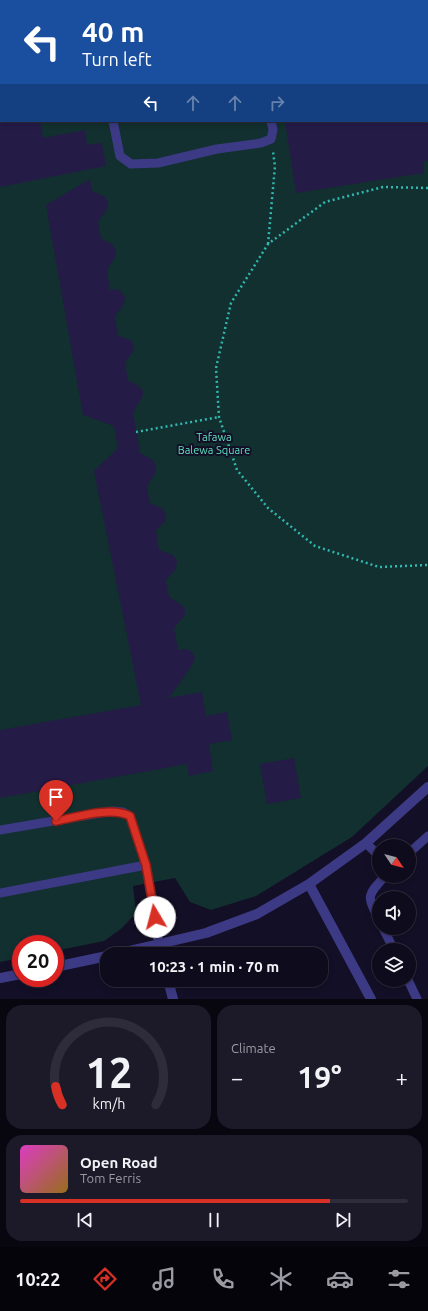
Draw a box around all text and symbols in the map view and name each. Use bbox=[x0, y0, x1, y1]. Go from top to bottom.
icon: left bbox=[16, 16, 68, 68]
text: 40 m bbox=[82, 16, 144, 47]
text: Turn left bbox=[82, 49, 152, 69]
icon: left bbox=[140, 92, 162, 114]
icon: ahead bbox=[182, 92, 204, 114]
icon: ahead bbox=[224, 92, 246, 114]
icon: right bbox=[266, 92, 288, 114]
park label: Tafawa Balewa Square bbox=[178, 431, 250, 456]
pin bbox=[39, 780, 73, 821]
icon: arrive bbox=[45, 786, 67, 808]
north arrow bbox=[372, 839, 416, 883]
map controls bbox=[372, 839, 416, 987]
button: sound bbox=[372, 891, 416, 935]
position arrow bbox=[134, 896, 176, 938]
speed limit sign: 20 bbox=[12, 935, 64, 987]
button: layers bbox=[372, 943, 416, 987]
text: 10:23 · 1 min · 70 m bbox=[149, 958, 279, 975]
text: Climate bbox=[231, 1041, 276, 1055]
text: 12 bbox=[85, 1049, 132, 1096]
text: 19° bbox=[297, 1060, 342, 1094]
text: − bbox=[231, 1065, 243, 1090]
text: + bbox=[396, 1065, 408, 1090]
text: km/h bbox=[92, 1096, 125, 1112]
text: Open Road bbox=[80, 1154, 157, 1171]
text: Tom Ferris bbox=[80, 1171, 141, 1185]
icon: previous bbox=[74, 1209, 96, 1231]
icon: pause bbox=[203, 1209, 225, 1231]
icon: next bbox=[332, 1209, 354, 1231]
icon: directions bbox=[91, 1265, 119, 1293]
icon: music bbox=[150, 1265, 178, 1293]
icon: phone bbox=[209, 1265, 237, 1293]
icon: climate bbox=[267, 1265, 295, 1293]
icon: car bbox=[326, 1265, 354, 1293]
icon: filters bbox=[385, 1265, 413, 1293]
text: 10:22 bbox=[15, 1269, 60, 1289]

